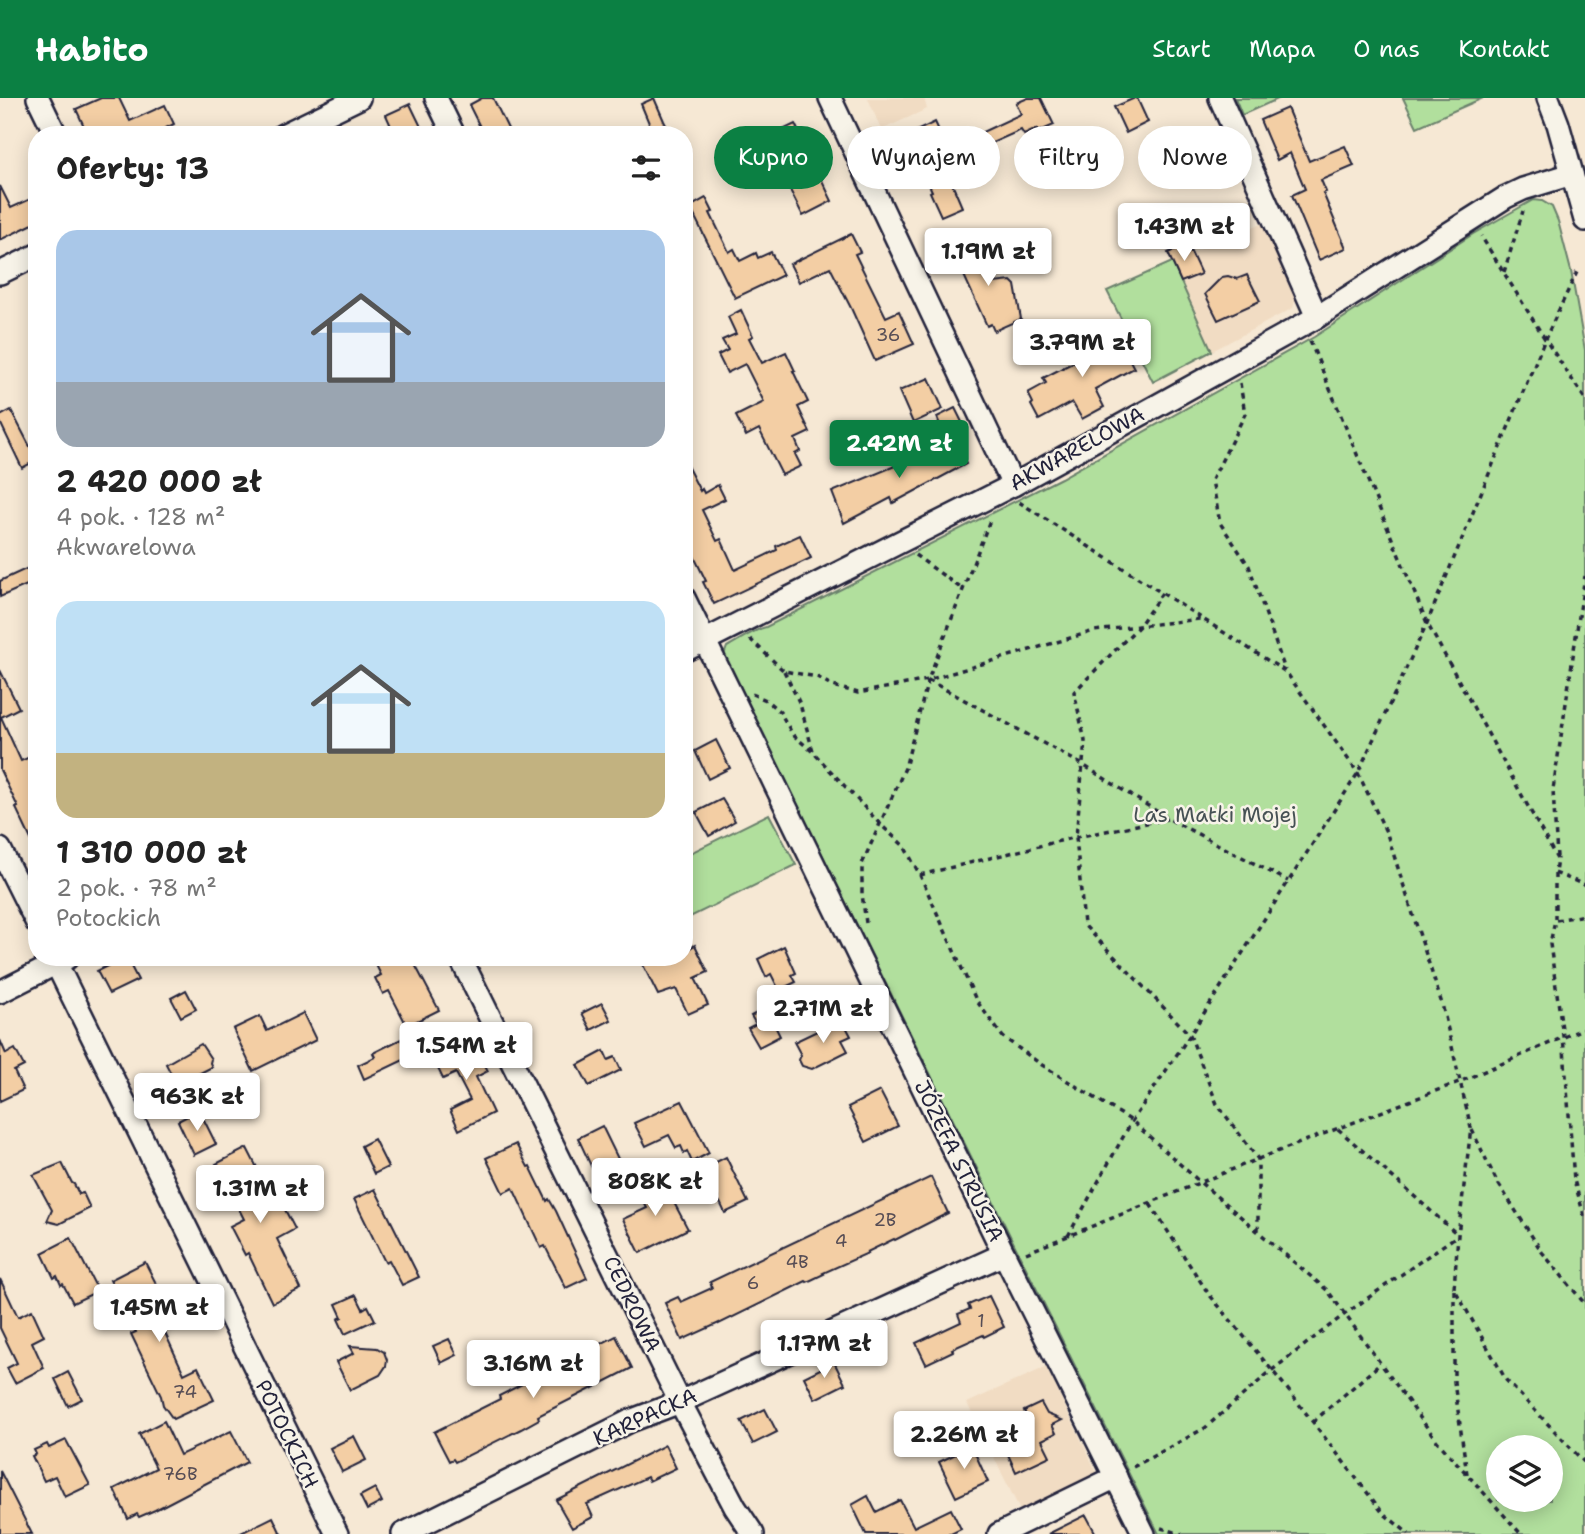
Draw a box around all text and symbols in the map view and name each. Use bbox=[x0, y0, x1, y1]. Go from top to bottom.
text: Habito bbox=[35, 27, 149, 72]
text: Start bbox=[1152, 33, 1211, 65]
text: Mapa bbox=[1249, 33, 1315, 65]
text: O nas bbox=[1353, 33, 1420, 65]
text: Kontakt bbox=[1458, 33, 1550, 65]
chip: Kupno bbox=[714, 126, 833, 189]
chip: Wynajem bbox=[847, 126, 1000, 189]
chip: Filtry bbox=[1014, 126, 1124, 189]
chip: Nowe bbox=[1138, 126, 1252, 189]
text: Oferty: 13 bbox=[56, 148, 209, 189]
icon: filters bbox=[627, 149, 665, 187]
pin: 1.43M zł bbox=[1112, 204, 1256, 263]
text: 1.43M zł bbox=[1134, 211, 1234, 241]
pin: 1.19M zł bbox=[916, 228, 1060, 288]
text: 1.19M zł bbox=[941, 236, 1035, 266]
icon: home bbox=[298, 275, 424, 401]
pin: 3.79M zł bbox=[1010, 320, 1154, 379]
house number: 36 bbox=[876, 323, 900, 347]
text: 3.79M zł bbox=[1029, 327, 1135, 357]
street label: AKWARELOWA bbox=[1004, 400, 1150, 498]
pin: 2.42M zł bbox=[827, 420, 971, 480]
text: 2.42M zł bbox=[846, 428, 952, 458]
text: 2 420 000 zł bbox=[56, 461, 262, 502]
text: 4 pok. · 128 m² bbox=[56, 502, 225, 532]
text: Akwarelowa bbox=[56, 532, 196, 562]
icon: home bbox=[298, 646, 424, 772]
park label: Las Matki Mojej bbox=[1133, 801, 1297, 829]
text: 1 310 000 zł bbox=[56, 832, 247, 873]
text: 2 pok. · 78 m² bbox=[56, 873, 217, 903]
text: Potockich bbox=[56, 903, 161, 933]
pin: 2.71M zł bbox=[751, 986, 895, 1045]
text: 2.71M zł bbox=[773, 993, 873, 1023]
pin: 1.54M zł bbox=[394, 1023, 538, 1082]
text: 1.54M zł bbox=[415, 1030, 517, 1060]
pin: 963K zł bbox=[132, 1074, 262, 1133]
street label: JÓZEFA STRUSIA bbox=[908, 1075, 1011, 1246]
text: 963K zł bbox=[150, 1081, 244, 1111]
pin: 808K zł bbox=[590, 1158, 720, 1218]
pin: 1.31M zł bbox=[188, 1166, 332, 1225]
text: 808K zł bbox=[608, 1166, 702, 1196]
text: 1.31M zł bbox=[212, 1173, 308, 1203]
house number: 2B bbox=[874, 1208, 896, 1232]
house number: 4 bbox=[835, 1229, 847, 1253]
house number: 4B bbox=[785, 1250, 809, 1274]
street label: CEDROWA bbox=[597, 1251, 667, 1357]
house number: 6 bbox=[747, 1271, 759, 1295]
pin: 1.45M zł bbox=[87, 1284, 231, 1344]
text: 1.45M zł bbox=[109, 1292, 209, 1322]
house number: 1 bbox=[977, 1309, 985, 1333]
pin: 1.17M zł bbox=[752, 1320, 896, 1380]
text: 1.17M zł bbox=[777, 1328, 871, 1358]
pin: 3.16M zł bbox=[461, 1340, 605, 1400]
text: 3.16M zł bbox=[483, 1348, 583, 1378]
street label: POTOCKICH bbox=[249, 1375, 325, 1493]
house number: 74 bbox=[173, 1380, 197, 1404]
street label: KARPACKA bbox=[589, 1382, 701, 1452]
pin: 2.26M zł bbox=[892, 1412, 1036, 1471]
text: 2.26M zł bbox=[910, 1419, 1018, 1449]
map controls bbox=[1486, 1435, 1563, 1512]
button: layers bbox=[1486, 1435, 1563, 1512]
house number: 76B bbox=[162, 1462, 198, 1486]

